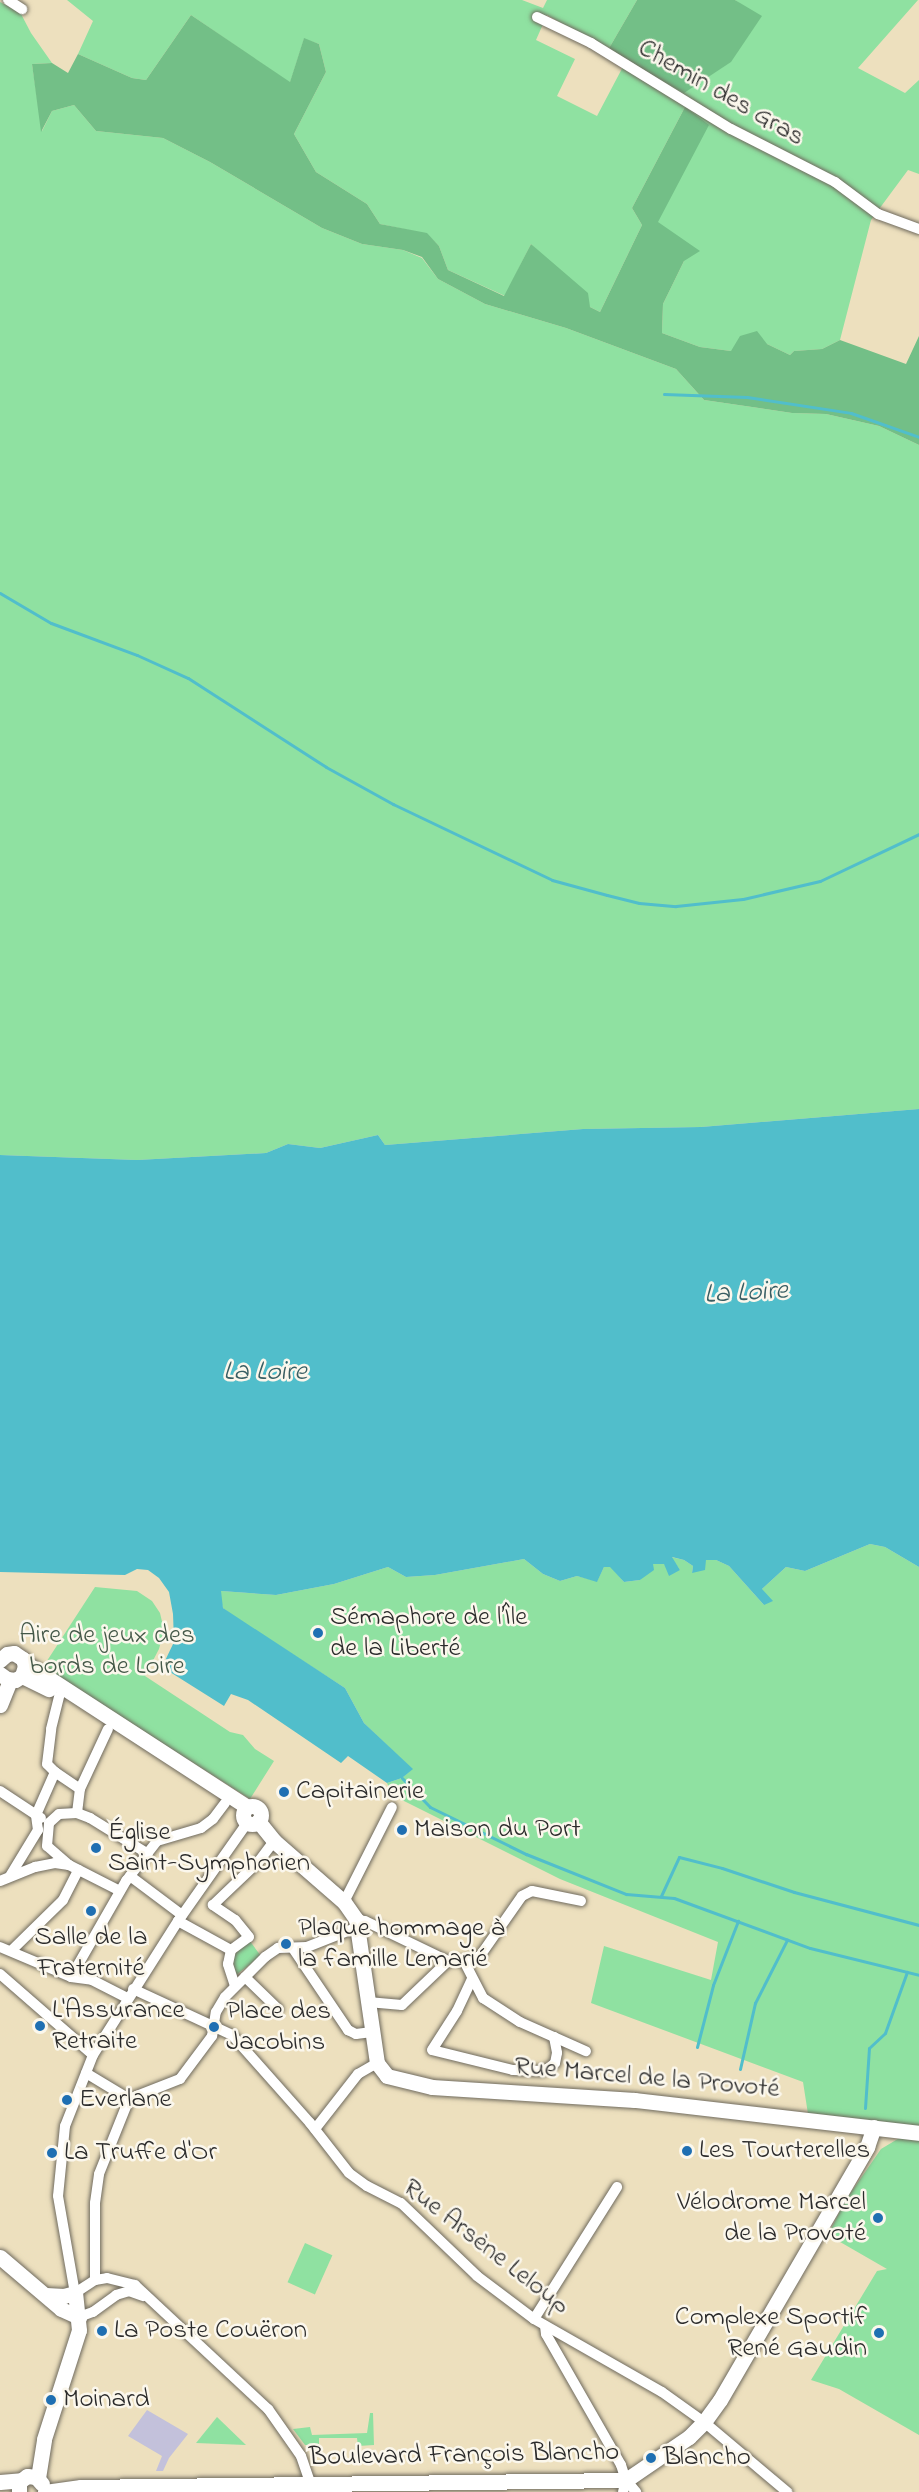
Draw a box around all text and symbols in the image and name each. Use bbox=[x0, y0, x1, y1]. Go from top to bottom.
street label: Chemin des Gras bbox=[632, 32, 810, 154]
water label: La Loire bbox=[703, 1275, 789, 1313]
water label: La Loire bbox=[223, 1356, 307, 1390]
place label: Sémaphore de l’Île de la Liberté bbox=[330, 1601, 527, 1664]
park label: Aire de jeux des bords de Loire bbox=[19, 1619, 195, 1682]
marker: Sémaphore de l’Île de la Liberté bbox=[311, 1626, 325, 1640]
place label: Capitainerie bbox=[296, 1776, 424, 1808]
marker: Capitainerie bbox=[277, 1785, 291, 1799]
place label: Maison du Port bbox=[414, 1814, 580, 1846]
place label: Église Saint-Symphorien bbox=[108, 1816, 310, 1879]
marker: Maison du Port bbox=[395, 1823, 409, 1837]
marker: Église Saint-Symphorien bbox=[89, 1841, 103, 1855]
marker: Salle de la Fraternité bbox=[84, 1904, 98, 1918]
place label: Plaque hommage à la famille Lemarié bbox=[298, 1912, 505, 1975]
place label: Salle de la Fraternité bbox=[35, 1921, 147, 1984]
marker: Plaque hommage à la famille Lemarié bbox=[279, 1937, 293, 1951]
place label: L'Assurance Retraite bbox=[52, 1994, 185, 2057]
place label: Place des Jacobins bbox=[226, 1995, 331, 2058]
marker: L'Assurance Retraite bbox=[33, 2019, 47, 2033]
marker: Place des Jacobins bbox=[207, 2020, 221, 2034]
street label: Rue Marcel de la Provoté bbox=[513, 2050, 781, 2106]
place label: Everlane bbox=[79, 2084, 172, 2116]
marker: Everlane bbox=[60, 2093, 74, 2107]
place label: Les Tourterelles bbox=[699, 2135, 870, 2167]
place label: La Truffe d'Or bbox=[64, 2137, 217, 2169]
marker: Les Tourterelles bbox=[680, 2144, 694, 2158]
marker: La Truffe d'Or bbox=[45, 2146, 59, 2160]
street label: Rue Arsène Leloup bbox=[396, 2172, 576, 2322]
place label: Vélodrome Marcel de la Provoté bbox=[677, 2186, 866, 2249]
marker: Vélodrome Marcel de la Provoté bbox=[871, 2211, 885, 2225]
place label: Complexe Sportif René Gaudin bbox=[675, 2301, 867, 2364]
place label: La Poste Couëron bbox=[114, 2315, 307, 2347]
marker: La Poste Couëron bbox=[95, 2324, 109, 2338]
marker: Complexe Sportif René Gaudin bbox=[872, 2326, 886, 2340]
place label: Moinard bbox=[63, 2384, 150, 2416]
marker: Moinard bbox=[44, 2393, 58, 2407]
street label: Boulevard François Blancho bbox=[309, 2436, 619, 2474]
place label: Blancho bbox=[663, 2442, 751, 2474]
marker: Blancho bbox=[644, 2451, 658, 2465]

